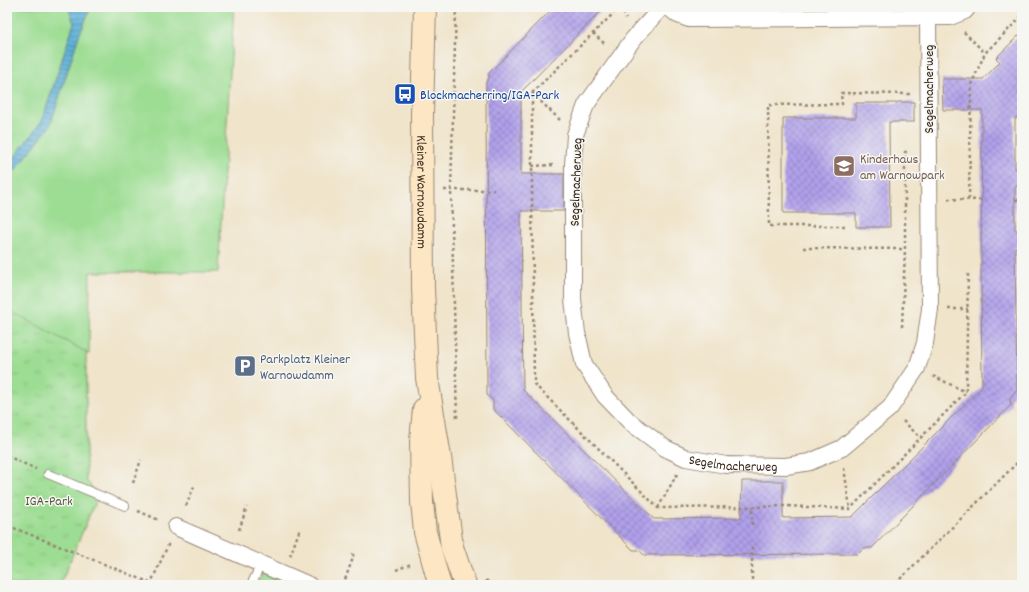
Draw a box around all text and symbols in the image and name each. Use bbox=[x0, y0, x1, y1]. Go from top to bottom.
street label: Segelmacherweg bbox=[920, 45, 940, 133]
bus stop icon: Blockmacherring/IGA-Park bbox=[392, 81, 418, 107]
place label: Blockmacherring/IGA-Park bbox=[420, 86, 559, 106]
street label: Kleiner Warnowdamm bbox=[410, 135, 431, 249]
street label: Segelmacherweg bbox=[565, 137, 589, 227]
place label: Kinderhaus am Warnowpark bbox=[860, 150, 945, 186]
school or university icon: Kinderhaus am Warnowpark bbox=[831, 153, 857, 179]
place label: Parkplatz Kleiner Warnowdamm bbox=[260, 350, 351, 386]
parking icon: Parkplatz Kleiner Warnowdamm bbox=[232, 353, 258, 379]
street label: Segelmacherweg bbox=[687, 451, 778, 478]
park label: IGA-Park bbox=[25, 492, 73, 512]

